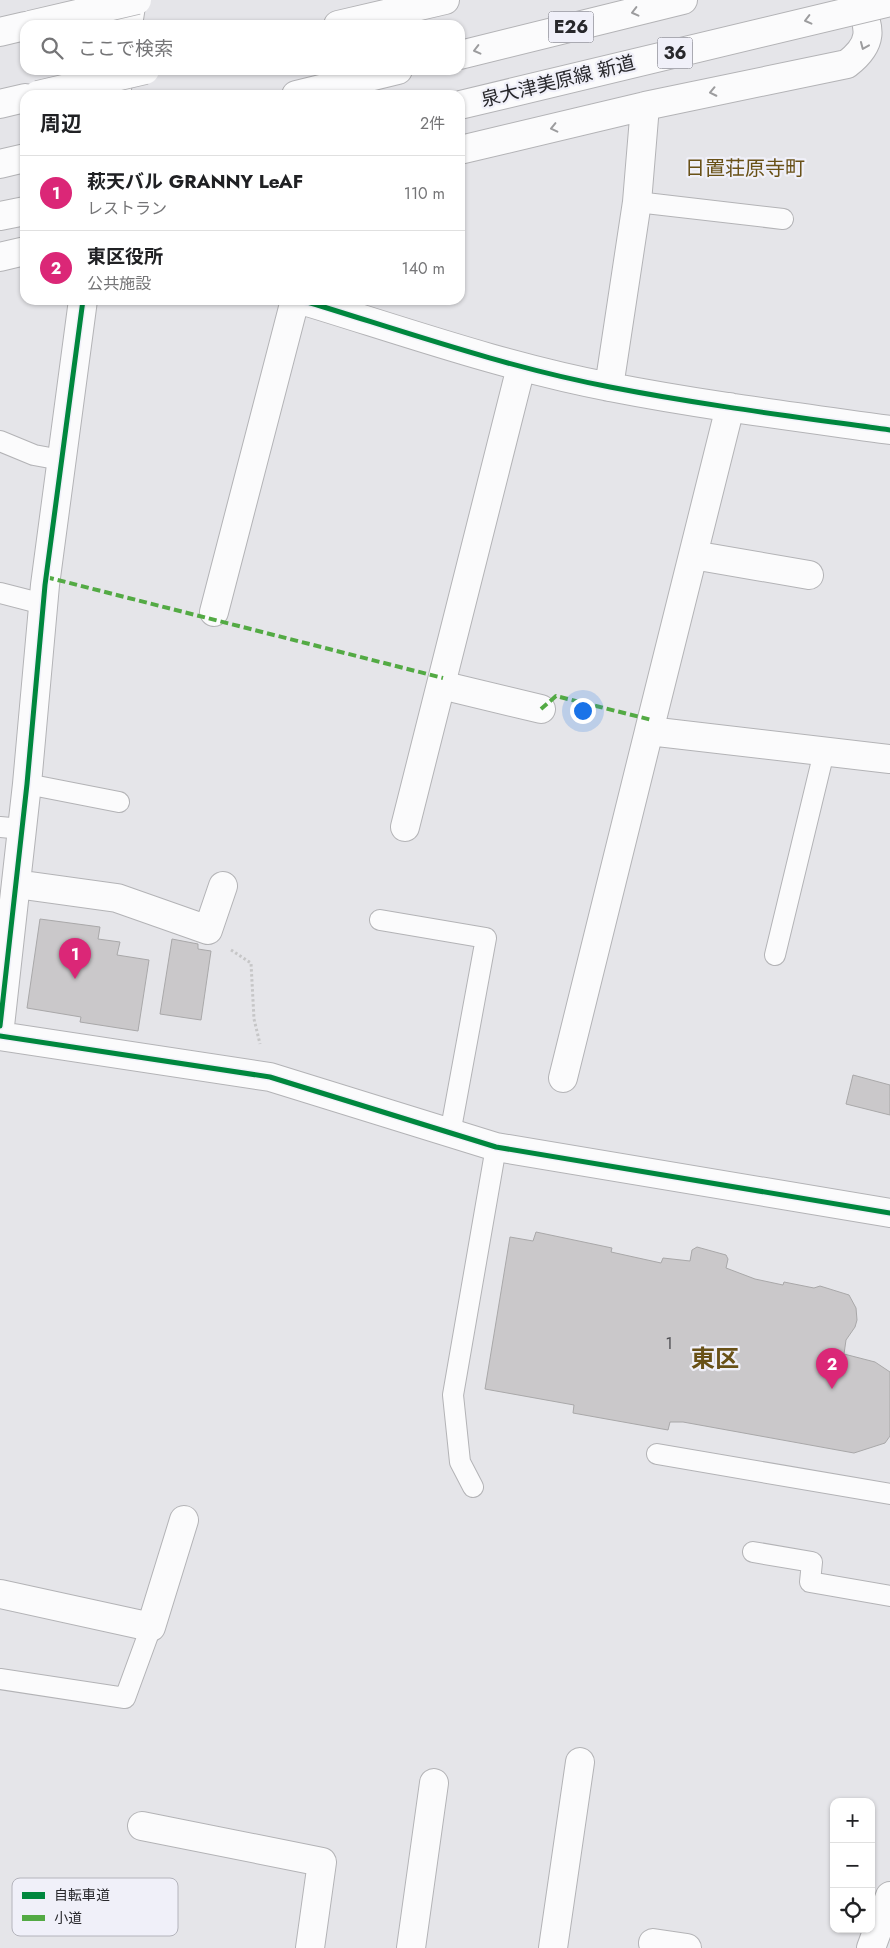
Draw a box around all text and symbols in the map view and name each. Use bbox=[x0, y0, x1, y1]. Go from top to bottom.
one-way arrow bbox=[631, 6, 640, 17]
road number: E26 bbox=[548, 12, 594, 42]
one-way arrow bbox=[804, 14, 813, 25]
search box bbox=[20, 20, 465, 75]
icon: search bbox=[38, 34, 66, 62]
text: ここで検索 bbox=[78, 35, 173, 62]
road number: 36 bbox=[658, 38, 692, 68]
one-way arrow bbox=[859, 41, 870, 50]
one-way arrow bbox=[473, 44, 482, 55]
street label: 泉大津美原線 新道 bbox=[478, 49, 638, 113]
one-way arrow bbox=[709, 86, 717, 97]
text: 周辺 bbox=[40, 109, 82, 139]
text: 2件 bbox=[420, 112, 445, 135]
one-way arrow bbox=[550, 122, 559, 133]
district label: 日置荘原寺町 bbox=[685, 154, 805, 183]
text: 萩天バル GRANNY LeAF bbox=[87, 168, 303, 195]
text: 1 bbox=[52, 182, 60, 205]
text: 110 m bbox=[404, 182, 445, 205]
text: レストラン bbox=[87, 197, 167, 220]
text: 東区役所 bbox=[87, 243, 163, 270]
text: 2 bbox=[51, 257, 61, 280]
text: 140 m bbox=[402, 257, 445, 280]
text: 公共施設 bbox=[87, 272, 151, 295]
your location bbox=[570, 698, 596, 724]
pin: 1 bbox=[59, 938, 91, 979]
house number: 1 bbox=[665, 1332, 673, 1355]
district label: 東区 bbox=[691, 1341, 739, 1376]
pin: 2 bbox=[816, 1348, 848, 1389]
map controls bbox=[830, 1798, 875, 1933]
button: + bbox=[830, 1798, 875, 1843]
button: − bbox=[830, 1843, 875, 1888]
legend bbox=[12, 1878, 178, 1936]
text: 自転車道 bbox=[54, 1885, 110, 1905]
button: locate bbox=[830, 1888, 875, 1933]
text: 小道 bbox=[54, 1908, 82, 1928]

